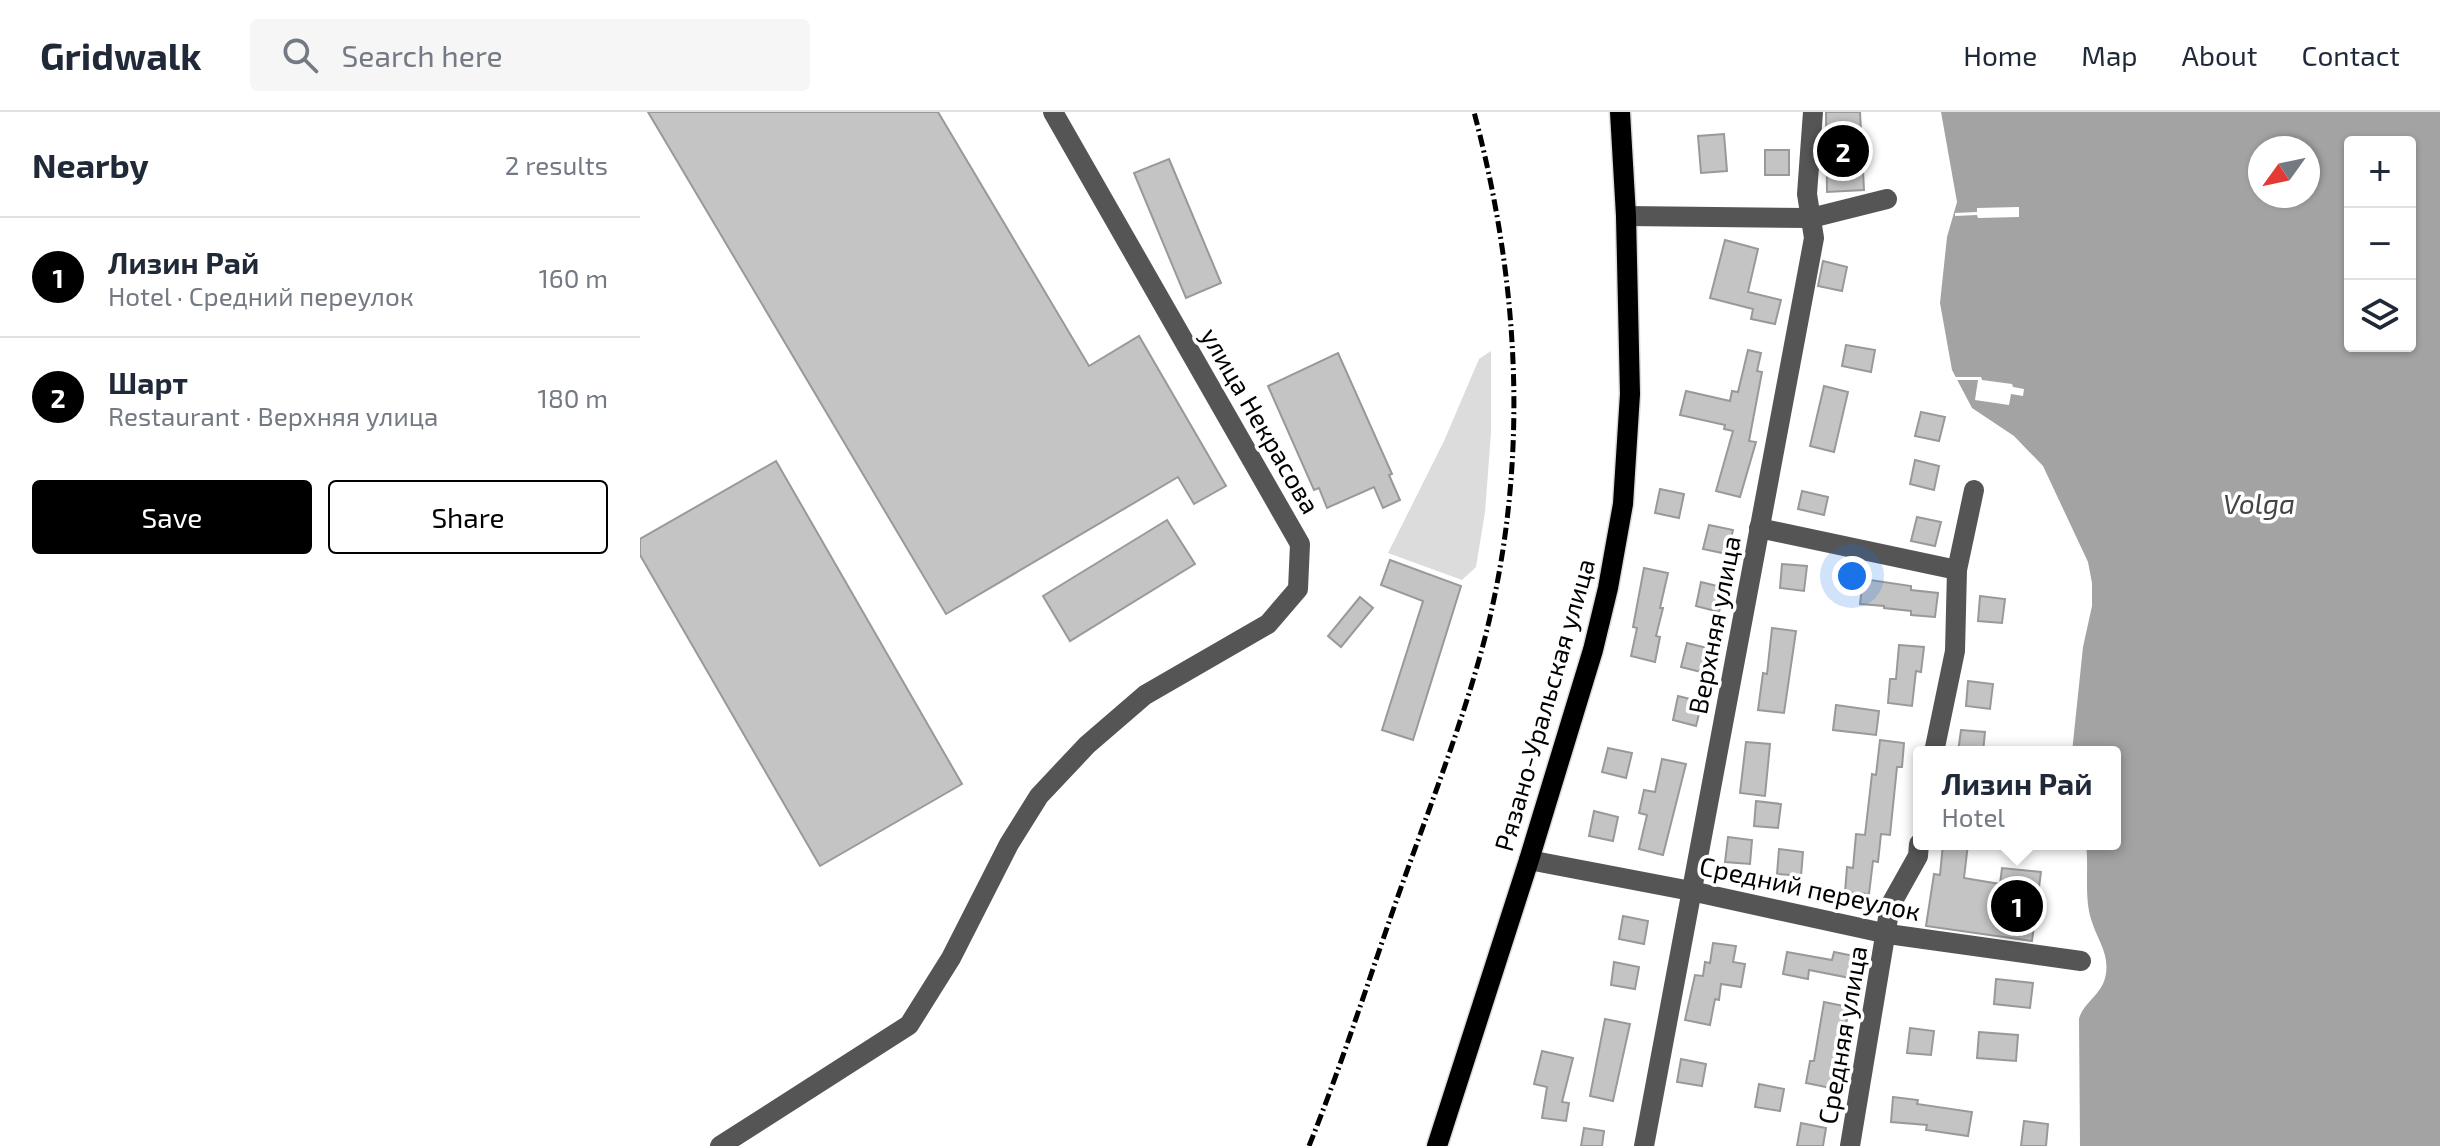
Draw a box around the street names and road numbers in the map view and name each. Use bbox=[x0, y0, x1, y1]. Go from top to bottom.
street label: улица Некрасова bbox=[1195, 322, 1327, 519]
street label: Верхняя улица bbox=[1681, 533, 1747, 717]
street label: Рязано-Уральская улица bbox=[1487, 555, 1601, 855]
street label: Средний переулок bbox=[1697, 849, 1924, 927]
street label: Средняя улица bbox=[1811, 943, 1873, 1127]

